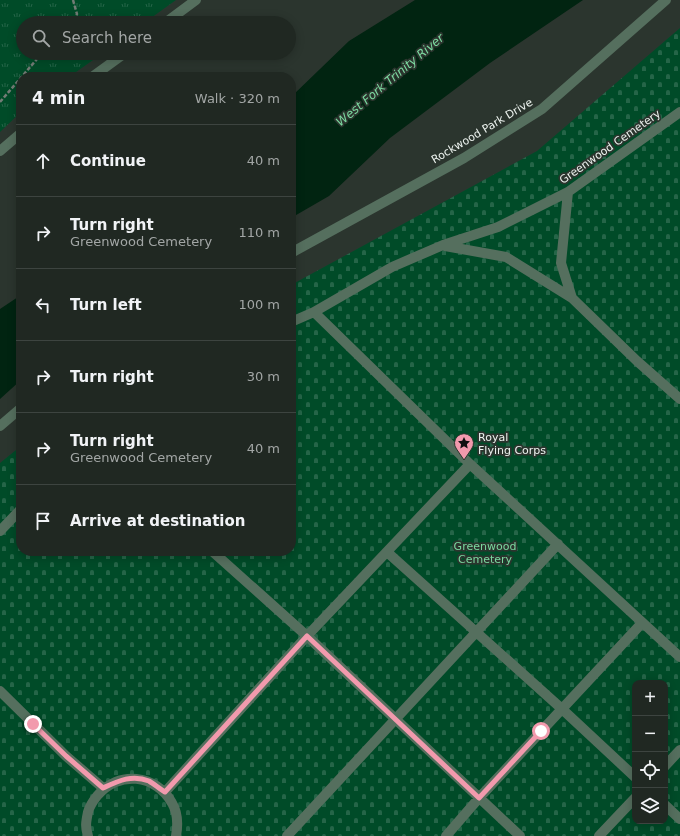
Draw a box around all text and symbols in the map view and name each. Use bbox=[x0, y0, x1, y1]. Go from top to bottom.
search box bbox=[16, 16, 296, 60]
icon: search bbox=[30, 27, 52, 49]
text: Search here bbox=[62, 29, 152, 47]
water label: West Fork Trinity River bbox=[333, 30, 448, 129]
text: 4 min bbox=[32, 88, 85, 108]
text: Walk · 320 m bbox=[195, 91, 280, 106]
street label: Rockwood Park Drive bbox=[429, 95, 535, 166]
street label: Greenwood Cemetery bbox=[557, 107, 663, 187]
icon: ahead bbox=[32, 150, 54, 172]
text: Continue bbox=[70, 152, 146, 170]
text: 40 m bbox=[247, 153, 280, 168]
text: Turn right bbox=[70, 216, 154, 234]
icon: right bbox=[32, 222, 54, 244]
text: 110 m bbox=[238, 225, 280, 240]
text: Greenwood Cemetery bbox=[70, 234, 212, 249]
icon: left bbox=[32, 294, 54, 316]
text: Turn left bbox=[70, 296, 142, 314]
text: 100 m bbox=[238, 297, 280, 312]
icon: right bbox=[32, 366, 54, 388]
text: Turn right bbox=[70, 368, 154, 386]
text: 30 m bbox=[247, 369, 280, 384]
place label: Royal Flying Corps bbox=[478, 431, 546, 457]
text: Turn right bbox=[70, 432, 154, 450]
place icon: Royal Flying Corps bbox=[453, 432, 475, 460]
icon: right bbox=[32, 438, 54, 460]
text: 40 m bbox=[247, 441, 280, 456]
text: Greenwood Cemetery bbox=[70, 450, 212, 465]
icon: arrive bbox=[32, 510, 54, 532]
text: Arrive at destination bbox=[70, 512, 245, 530]
park label: Greenwood Cemetery bbox=[454, 540, 516, 566]
map controls bbox=[632, 680, 668, 824]
button: + bbox=[632, 680, 668, 716]
route end bbox=[24, 715, 42, 733]
button: − bbox=[632, 716, 668, 752]
route start bbox=[532, 722, 550, 740]
button: locate bbox=[632, 752, 668, 788]
button: layers bbox=[632, 788, 668, 824]

